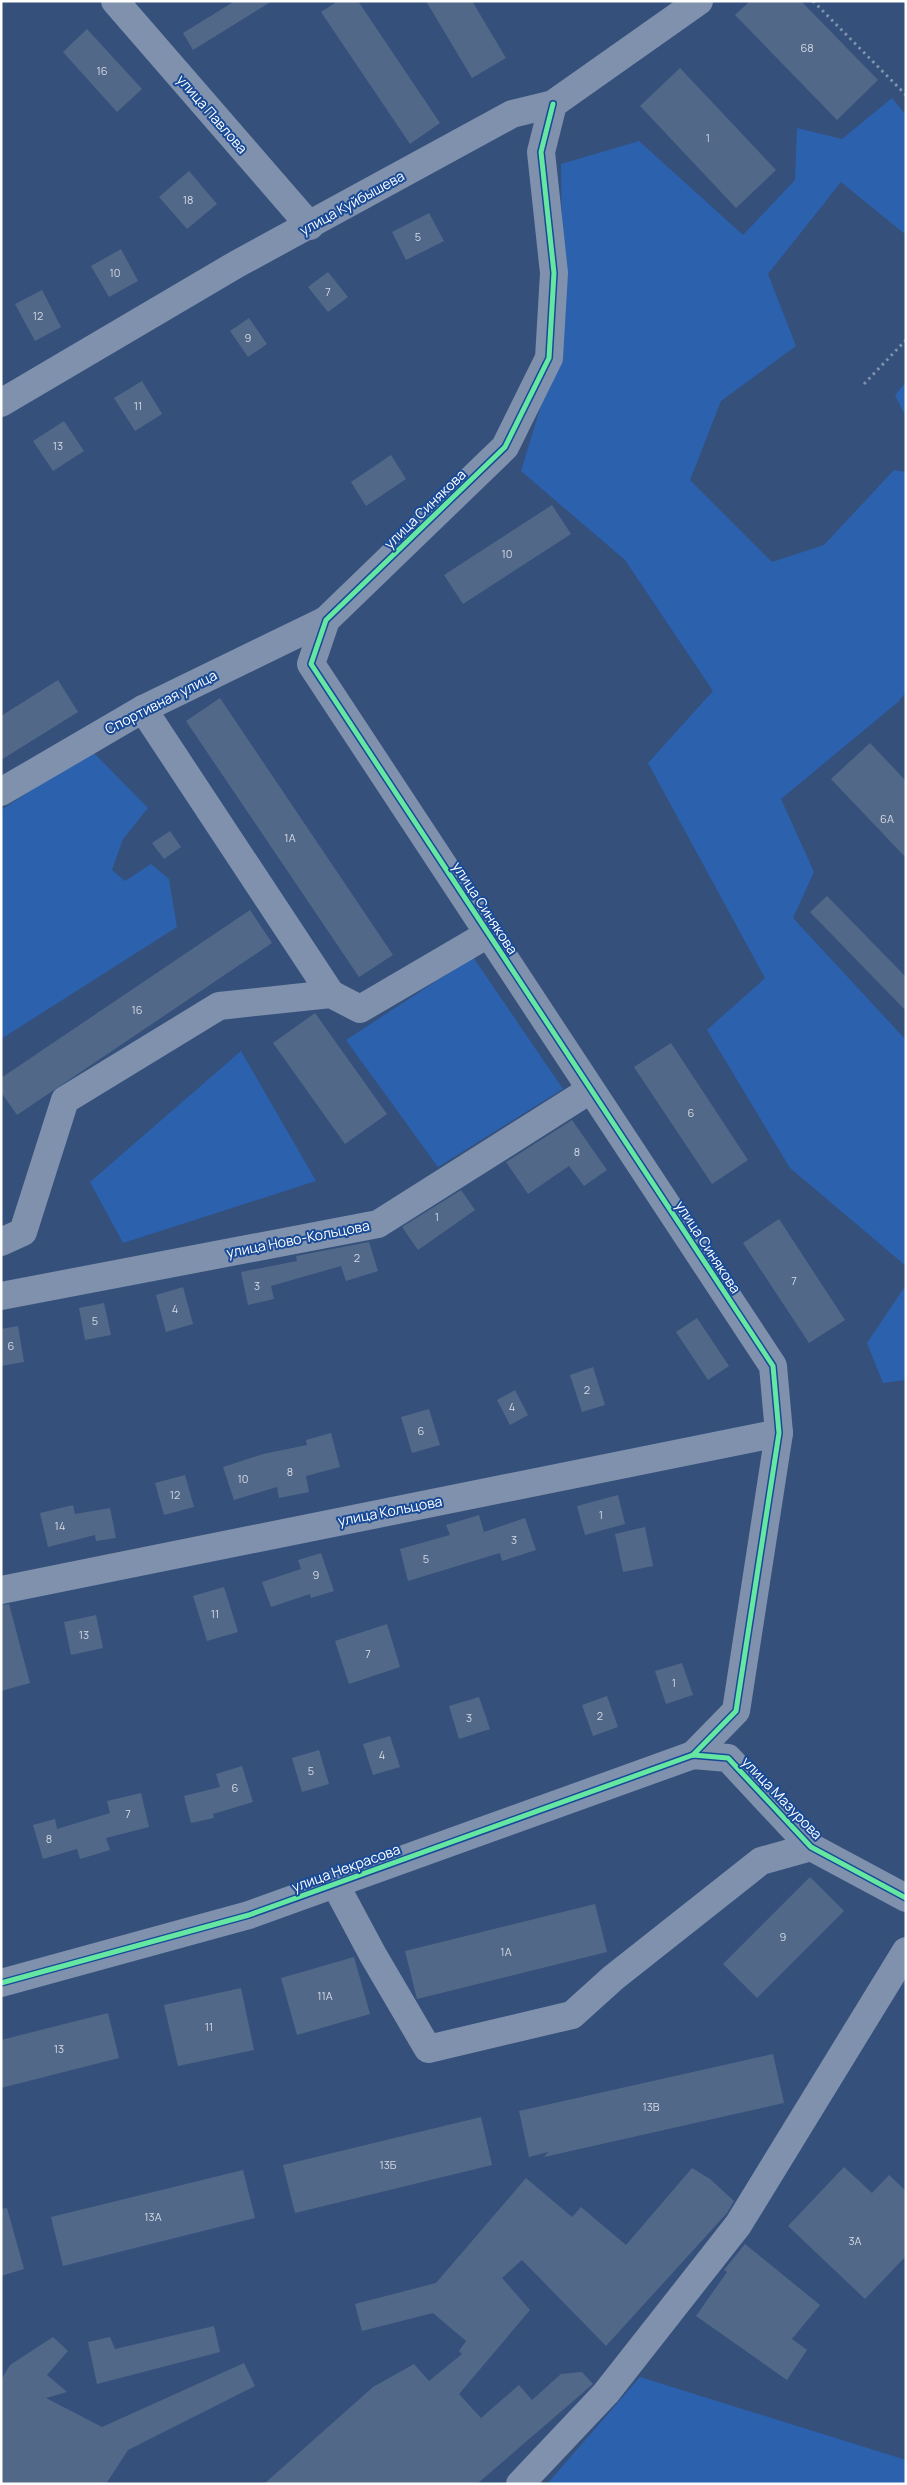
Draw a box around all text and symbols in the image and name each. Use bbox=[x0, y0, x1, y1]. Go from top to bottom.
house number: 68 bbox=[800, 40, 814, 55]
house number: 16 bbox=[96, 63, 108, 78]
street label: улица Павлова bbox=[173, 70, 252, 157]
house number: 1 bbox=[706, 130, 710, 145]
street label: улица Куйбышева bbox=[296, 166, 408, 239]
house number: 18 bbox=[183, 192, 193, 207]
house number: 5 bbox=[415, 229, 421, 244]
house number: 10 bbox=[109, 265, 121, 280]
house number: 7 bbox=[325, 284, 331, 299]
house number: 12 bbox=[33, 308, 43, 323]
house number: 9 bbox=[245, 330, 252, 345]
house number: 11 bbox=[134, 398, 142, 413]
house number: 13 bbox=[53, 438, 63, 453]
street label: улица Синякова bbox=[380, 465, 470, 553]
house number: 10 bbox=[501, 546, 513, 561]
street label: Спортивная улица bbox=[102, 665, 220, 738]
house number: 6А bbox=[880, 811, 894, 826]
house number: 1А bbox=[284, 830, 296, 845]
street label: улица Синякова bbox=[448, 858, 522, 958]
house number: 16 bbox=[131, 1002, 143, 1017]
house number: 6 bbox=[688, 1105, 695, 1120]
house number: 8 bbox=[574, 1144, 580, 1159]
street label: улица Синякова bbox=[671, 1197, 745, 1297]
house number: 1 bbox=[435, 1209, 439, 1224]
street label: улица Ново-Кольцова bbox=[225, 1215, 371, 1262]
house number: 2 bbox=[354, 1250, 360, 1265]
house number: 7 bbox=[791, 1273, 797, 1288]
house number: 3 bbox=[254, 1278, 260, 1293]
house number: 4 bbox=[172, 1301, 178, 1316]
house number: 5 bbox=[92, 1313, 98, 1328]
house number: 6 bbox=[8, 1338, 15, 1353]
house number: 2 bbox=[584, 1382, 590, 1397]
house number: 4 bbox=[509, 1399, 515, 1414]
house number: 6 bbox=[418, 1423, 425, 1438]
house number: 8 bbox=[287, 1464, 293, 1479]
house number: 10 bbox=[237, 1471, 249, 1486]
house number: 12 bbox=[170, 1487, 180, 1502]
street label: улица Кольцова bbox=[336, 1491, 444, 1530]
house number: 1 bbox=[599, 1507, 603, 1522]
house number: 14 bbox=[55, 1518, 65, 1533]
house number: 3 bbox=[511, 1532, 517, 1547]
house number: 5 bbox=[423, 1551, 429, 1566]
house number: 9 bbox=[313, 1567, 320, 1582]
house number: 11 bbox=[211, 1606, 219, 1621]
house number: 13 bbox=[79, 1627, 89, 1642]
house number: 7 bbox=[365, 1646, 371, 1661]
house number: 1 bbox=[672, 1675, 676, 1690]
house number: 2 bbox=[597, 1708, 603, 1723]
house number: 3 bbox=[466, 1710, 472, 1725]
house number: 4 bbox=[379, 1747, 385, 1762]
street label: улица Мазурова bbox=[738, 1752, 827, 1843]
house number: 5 bbox=[308, 1763, 314, 1778]
house number: 6 bbox=[232, 1780, 239, 1795]
house number: 7 bbox=[125, 1806, 131, 1821]
house number: 8 bbox=[46, 1831, 52, 1846]
street label: улица Некрасова bbox=[289, 1839, 403, 1896]
house number: 9 bbox=[780, 1929, 787, 1944]
house number: 1А bbox=[500, 1944, 512, 1959]
house number: 11А bbox=[317, 1988, 333, 2003]
house number: 11 bbox=[205, 2019, 213, 2034]
house number: 13 bbox=[54, 2041, 64, 2056]
house number: 13В bbox=[642, 2099, 660, 2114]
house number: 13Б bbox=[379, 2157, 397, 2172]
house number: 13А bbox=[144, 2209, 162, 2224]
house number: 3А bbox=[848, 2233, 862, 2248]

